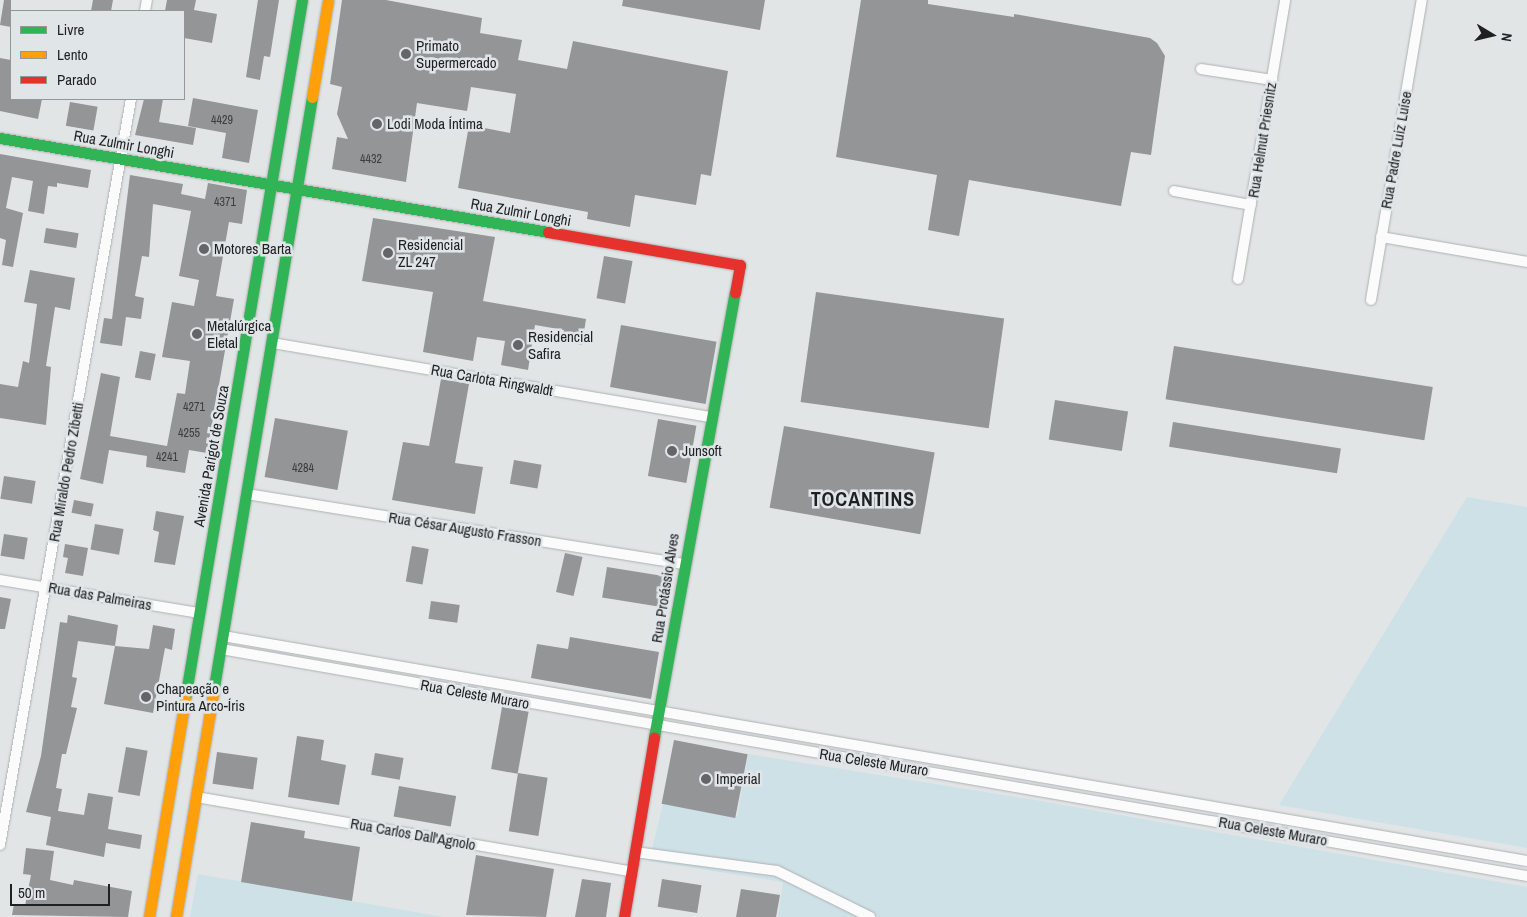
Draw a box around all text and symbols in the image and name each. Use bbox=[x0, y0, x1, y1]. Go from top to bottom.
legend bbox=[10, 10, 185, 100]
north arrow bbox=[1467, 10, 1517, 60]
text: Livre bbox=[57, 19, 84, 40]
text: N bbox=[1497, 32, 1516, 43]
place label: Primato Supermercado bbox=[416, 36, 497, 71]
text: Lento bbox=[57, 44, 88, 65]
marker: Primato Supermercado bbox=[400, 48, 412, 60]
text: Parado bbox=[57, 69, 97, 90]
street label: Rua Helmut Priesnitz bbox=[1244, 81, 1280, 199]
street label: Rua Padre Luiz Luíse bbox=[1377, 90, 1415, 210]
house number: 4429 bbox=[211, 114, 233, 128]
place label: Lodi Moda Íntima bbox=[387, 115, 483, 133]
marker: Lodi Moda Íntima bbox=[371, 118, 383, 130]
street label: Rua Zulmir Longhi bbox=[72, 126, 176, 162]
house number: 4432 bbox=[360, 153, 382, 167]
street label: Rua Zulmir Longhi bbox=[469, 194, 573, 230]
house number: 4371 bbox=[214, 196, 236, 210]
place label: Residencial ZL 247 bbox=[398, 235, 463, 270]
place label: Motores Barta bbox=[214, 240, 291, 258]
marker: Motores Barta bbox=[198, 243, 210, 255]
marker: Residencial ZL 247 bbox=[382, 247, 394, 259]
place label: Metalúrgica Eletal bbox=[207, 316, 271, 351]
place label: Residencial Safira bbox=[528, 327, 593, 362]
marker: Metalúrgica Eletal bbox=[191, 328, 203, 340]
marker: Residencial Safira bbox=[512, 339, 524, 351]
street label: Rua Carlota Ringwaldt bbox=[430, 360, 554, 400]
street label: Avenida Parigot de Souza bbox=[190, 384, 232, 528]
street label: Rua Miraldo Pedro Zibetti bbox=[45, 401, 87, 543]
house number: 4271 bbox=[183, 401, 205, 415]
house number: 4255 bbox=[178, 427, 200, 441]
place label: Junsoft bbox=[682, 442, 722, 460]
marker: Junsoft bbox=[666, 445, 678, 457]
house number: 4241 bbox=[156, 451, 178, 465]
house number: 4284 bbox=[292, 462, 314, 476]
district label: TOCANTINS bbox=[810, 486, 916, 510]
street label: Rua César Augusto Frasson bbox=[387, 508, 543, 550]
street label: Rua Protássio Alves bbox=[647, 532, 683, 644]
street label: Rua das Palmeiras bbox=[47, 578, 153, 614]
street label: Rua Celeste Muraro bbox=[419, 676, 531, 712]
place label: Chapeação e Pintura Arco-Íris bbox=[156, 679, 246, 714]
marker: Chapeação e Pintura Arco-Íris bbox=[140, 691, 152, 703]
street label: Rua Celeste Muraro bbox=[818, 745, 930, 779]
place label: Imperial bbox=[716, 770, 760, 788]
marker: Imperial bbox=[700, 773, 712, 785]
street label: Rua Celeste Muraro bbox=[1217, 813, 1329, 849]
street label: Rua Carlos Dall'Agnolo bbox=[349, 814, 477, 854]
scale bar bbox=[12, 874, 112, 906]
text: 50 m bbox=[18, 882, 45, 903]

